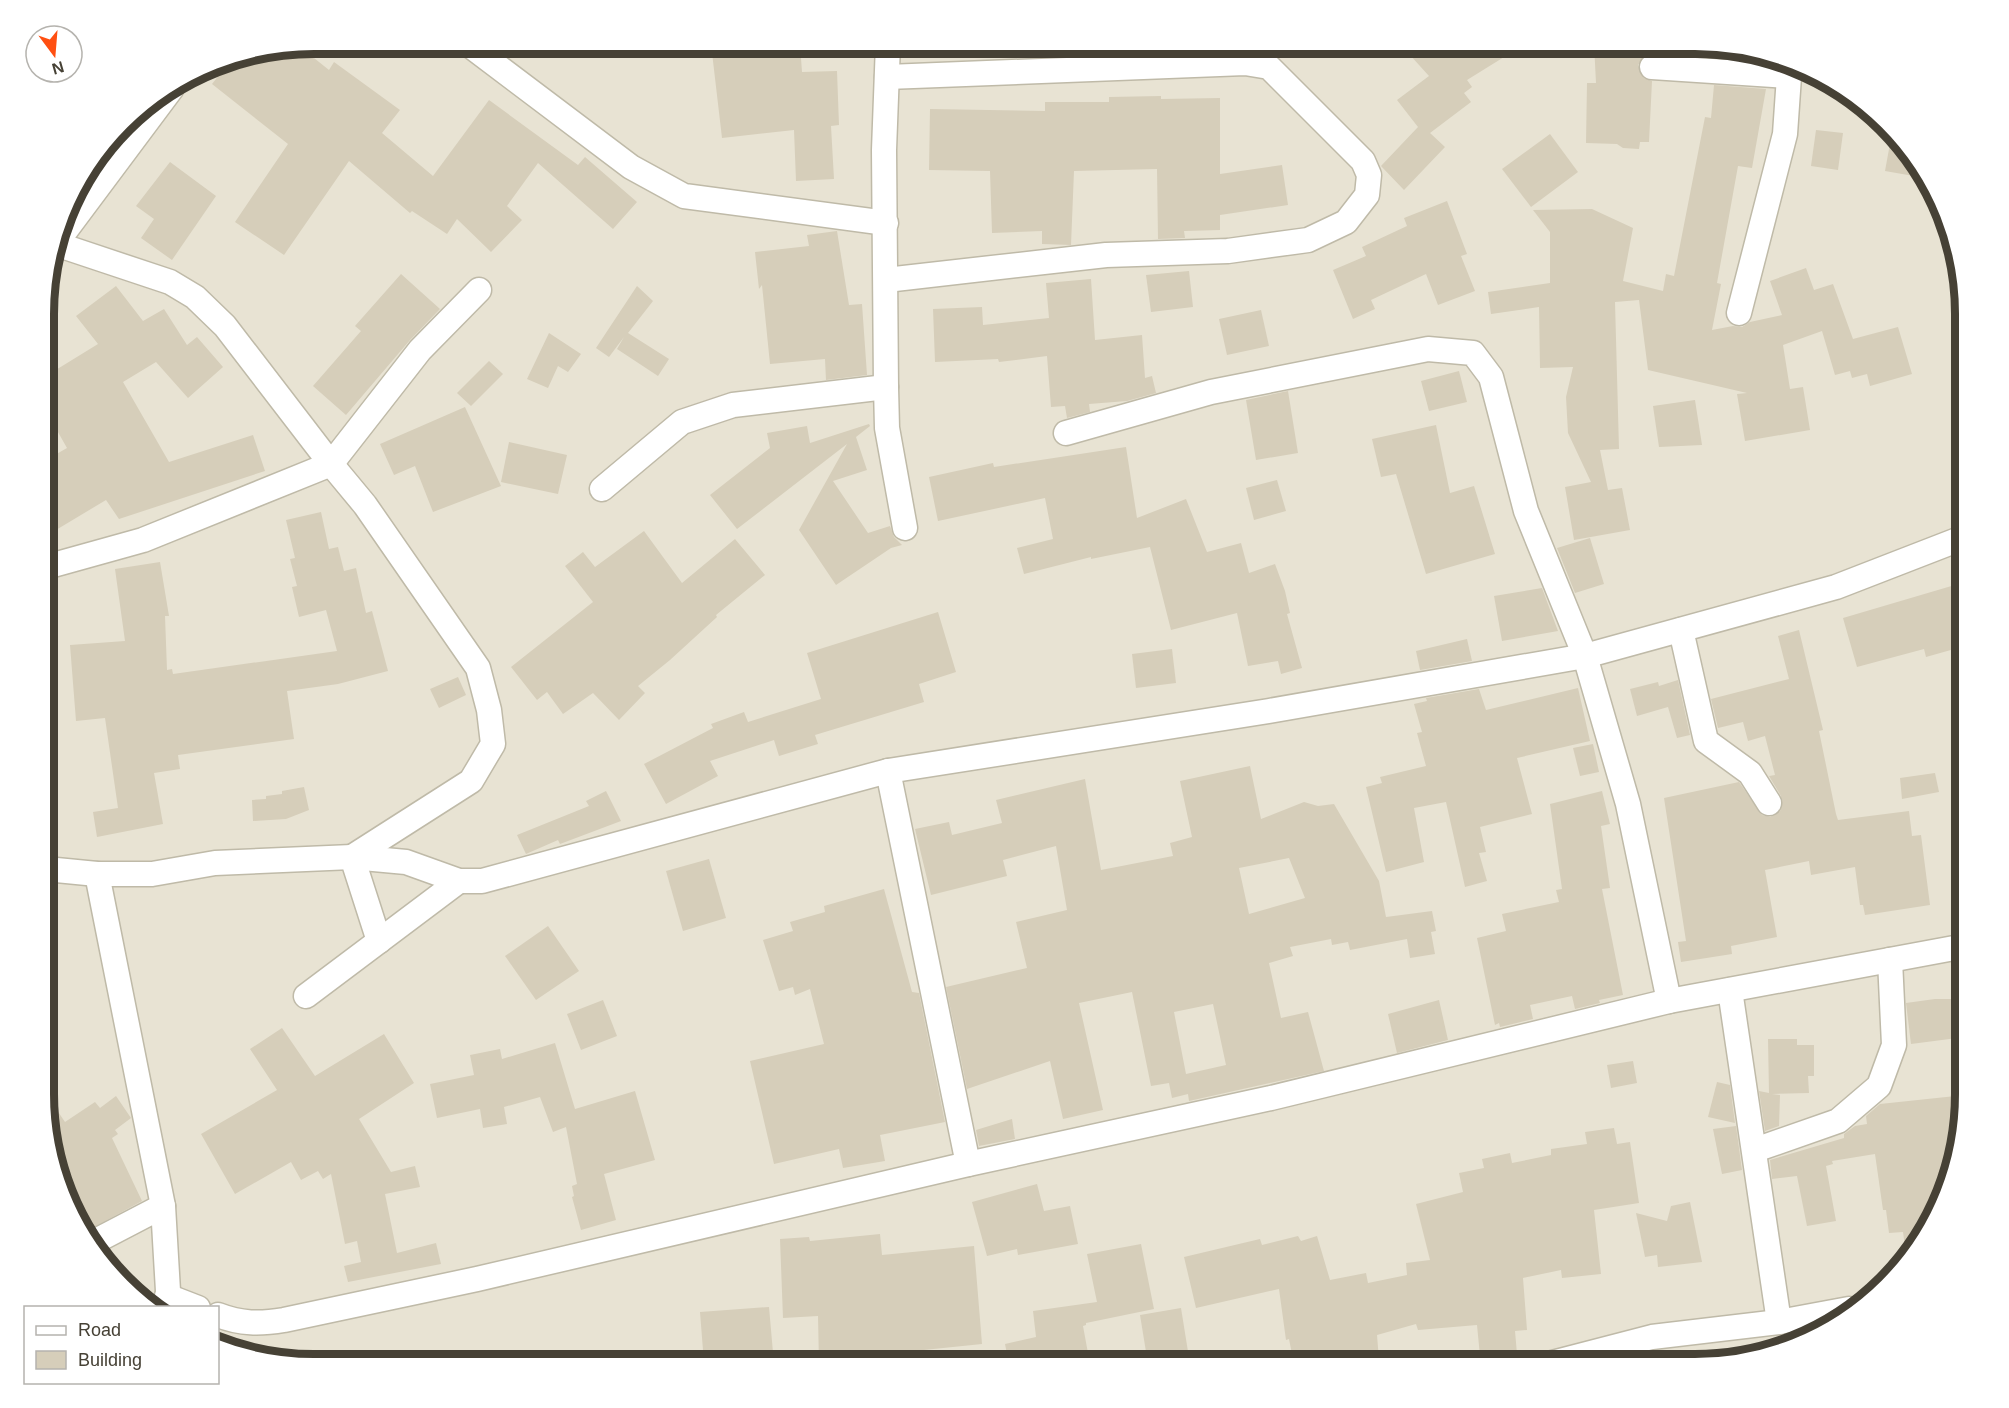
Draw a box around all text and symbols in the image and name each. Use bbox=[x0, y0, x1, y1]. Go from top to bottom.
north arrow bbox=[24, 24, 84, 84]
text: N bbox=[50, 58, 66, 78]
legend bbox=[24, 1306, 219, 1384]
text: Road bbox=[78, 1320, 121, 1340]
text: Building bbox=[78, 1350, 142, 1370]

